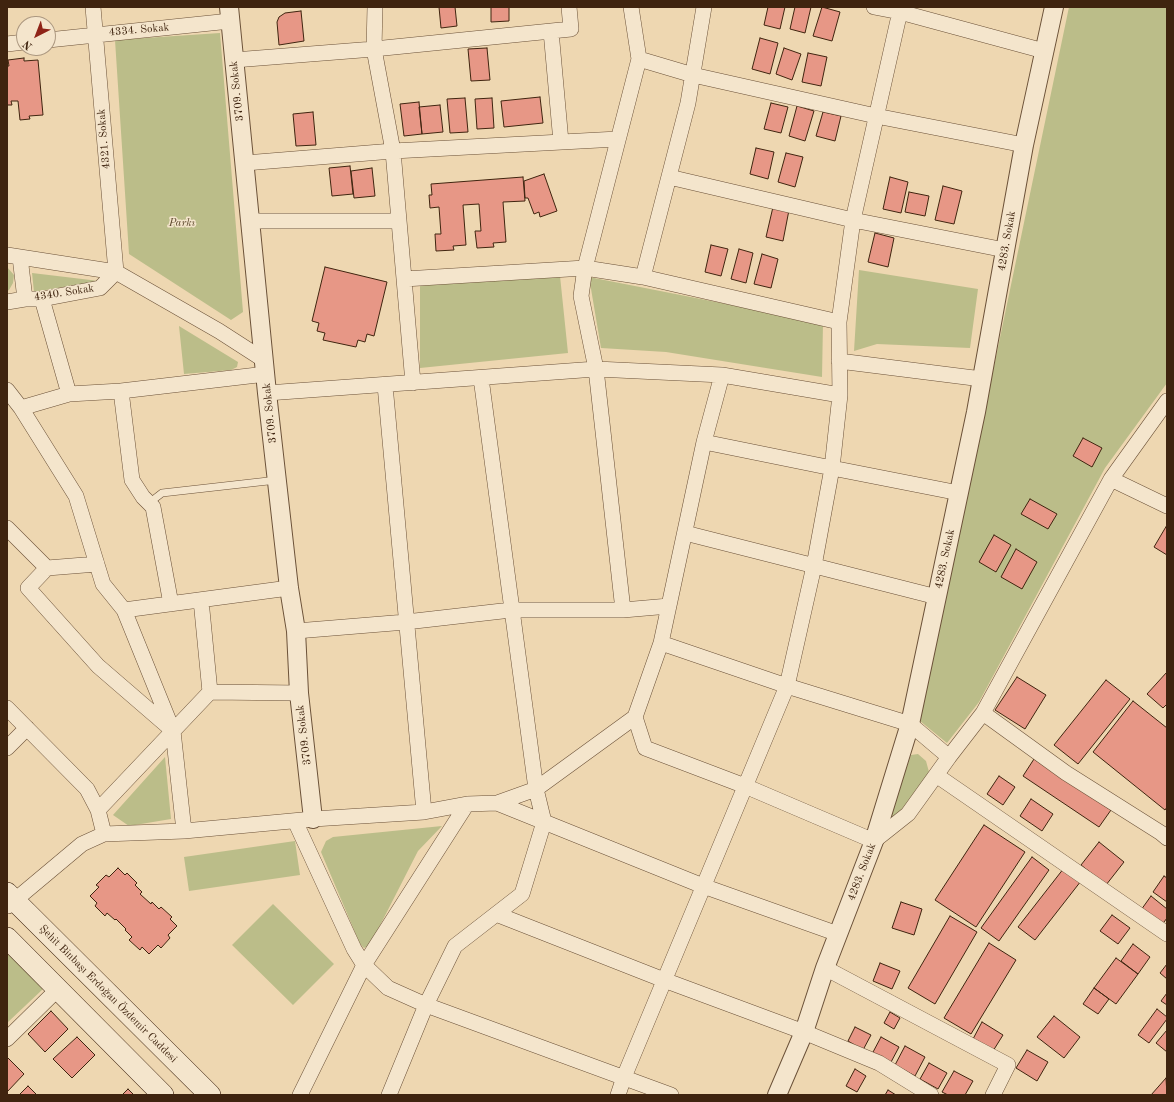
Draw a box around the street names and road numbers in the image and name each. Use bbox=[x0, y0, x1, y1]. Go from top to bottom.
street label: 4334. Sokak bbox=[108, 21, 170, 39]
street label: 3709. Sokak bbox=[227, 60, 247, 122]
street label: 4321. Sokak bbox=[95, 108, 113, 170]
street label: 4283. Sokak bbox=[995, 210, 1019, 272]
street label: 4340. Sokak bbox=[33, 282, 95, 304]
street label: 3709. Sokak bbox=[260, 382, 280, 444]
street label: 4283. Sokak bbox=[932, 528, 958, 590]
street label: 3709. Sokak bbox=[294, 704, 314, 766]
street label: 4283. Sokak bbox=[845, 841, 879, 903]
street label: Şehit Binbaşı Erdoğan Özdemir Caddesi bbox=[36, 922, 180, 1066]

